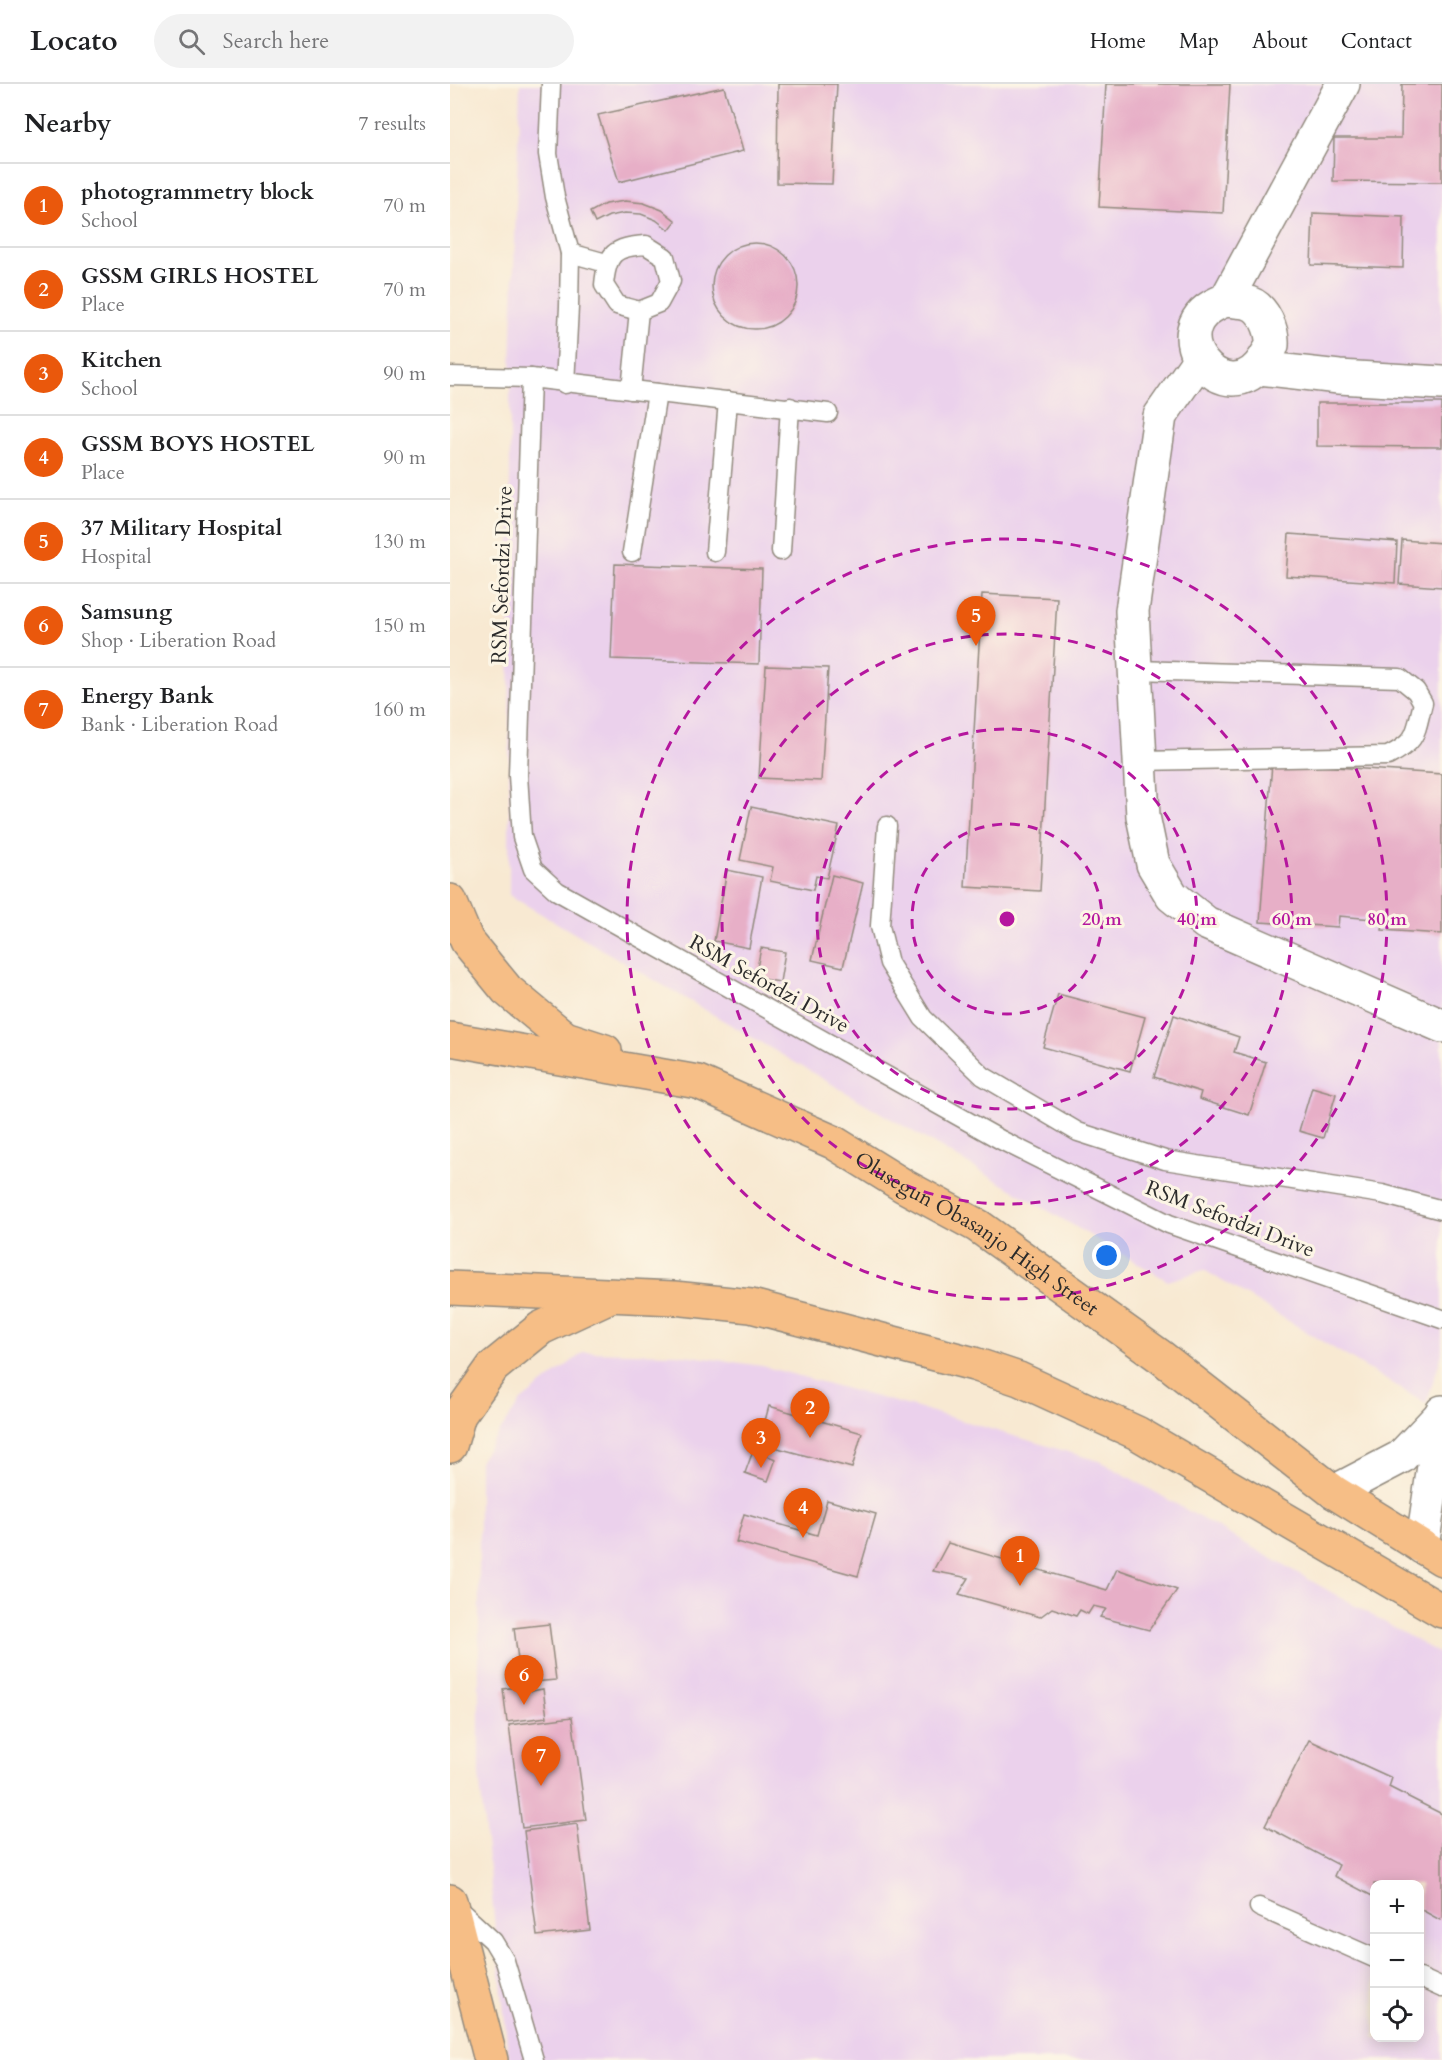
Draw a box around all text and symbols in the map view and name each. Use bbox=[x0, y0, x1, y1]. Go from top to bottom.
search box bbox=[154, 14, 574, 68]
text: Locato bbox=[30, 22, 118, 60]
icon: search bbox=[175, 25, 208, 58]
text: Search here bbox=[223, 26, 329, 56]
text: Home bbox=[1090, 27, 1146, 56]
text: Map bbox=[1179, 27, 1219, 56]
text: About bbox=[1252, 27, 1308, 56]
text: Contact bbox=[1341, 27, 1412, 56]
text: Nearby bbox=[24, 106, 112, 141]
text: 7 results bbox=[358, 110, 426, 137]
text: photogrammetry block bbox=[81, 177, 314, 207]
text: 1 bbox=[38, 192, 49, 219]
text: 70 m bbox=[383, 192, 426, 219]
text: School bbox=[81, 207, 138, 234]
text: GSSM GIRLS HOSTEL bbox=[81, 261, 318, 291]
text: 2 bbox=[38, 276, 49, 303]
text: 70 m bbox=[383, 276, 426, 303]
text: Place bbox=[81, 291, 125, 318]
text: Kitchen bbox=[81, 345, 162, 375]
text: 3 bbox=[38, 360, 49, 387]
text: 90 m bbox=[383, 360, 426, 387]
text: School bbox=[81, 375, 138, 402]
text: GSSM BOYS HOSTEL bbox=[81, 429, 314, 459]
text: 4 bbox=[38, 444, 49, 471]
text: 90 m bbox=[383, 444, 426, 471]
text: Place bbox=[81, 459, 125, 486]
street label: RSM Sefordzi Drive bbox=[484, 485, 520, 665]
text: 37 Military Hospital bbox=[81, 513, 282, 543]
text: 5 bbox=[38, 528, 49, 555]
text: 130 m bbox=[373, 528, 426, 555]
text: Hospital bbox=[81, 543, 152, 570]
pin: 5 bbox=[956, 596, 996, 646]
text: Samsung bbox=[81, 597, 172, 627]
text: 6 bbox=[38, 612, 49, 639]
text: 150 m bbox=[373, 612, 426, 639]
text: Shop · Liberation Road bbox=[81, 627, 276, 654]
text: Energy Bank bbox=[81, 681, 214, 711]
text: 7 bbox=[38, 696, 49, 723]
text: 160 m bbox=[373, 696, 426, 723]
text: Bank · Liberation Road bbox=[81, 711, 278, 738]
text: 20 m bbox=[1082, 907, 1122, 932]
text: 40 m bbox=[1177, 907, 1217, 932]
text: 60 m bbox=[1272, 907, 1312, 932]
text: 80 m bbox=[1367, 907, 1407, 932]
centre of rings bbox=[997, 909, 1017, 929]
street label: RSM Sefordzi Drive bbox=[684, 928, 854, 1040]
street label: Olusegun Obasanjo High Street bbox=[849, 1144, 1105, 1323]
street label: RSM Sefordzi Drive bbox=[1141, 1173, 1319, 1265]
your location bbox=[1092, 1241, 1121, 1270]
pin: 2 bbox=[790, 1388, 830, 1438]
pin: 3 bbox=[742, 1418, 780, 1468]
pin: 4 bbox=[784, 1488, 822, 1538]
pin: 1 bbox=[1000, 1536, 1040, 1586]
pin: 6 bbox=[504, 1656, 544, 1705]
pin: 7 bbox=[522, 1736, 560, 1786]
map controls bbox=[1370, 1880, 1424, 2042]
button: + bbox=[1370, 1880, 1424, 1934]
button: − bbox=[1370, 1934, 1424, 1988]
button: locate bbox=[1370, 1988, 1424, 2042]

